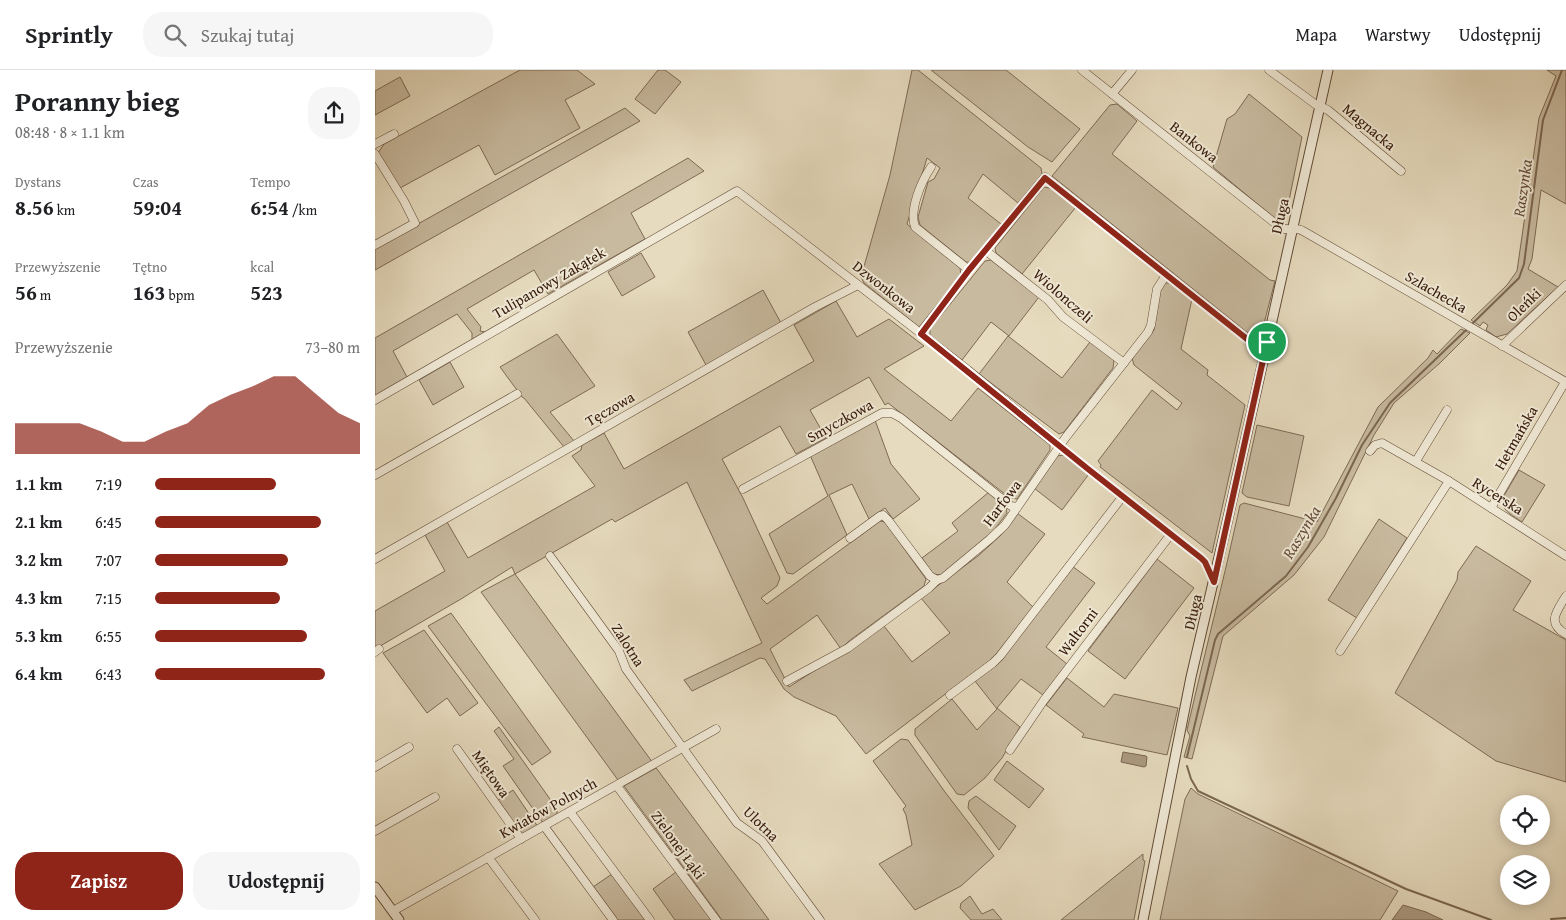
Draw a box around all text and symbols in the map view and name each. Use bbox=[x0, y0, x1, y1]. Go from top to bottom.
search box bbox=[143, 12, 493, 57]
text: Sprintly bbox=[25, 17, 113, 52]
icon: search bbox=[161, 21, 189, 49]
text: Szukaj tutaj bbox=[201, 21, 294, 49]
text: Mapa bbox=[1295, 21, 1337, 48]
text: Warstwy bbox=[1365, 21, 1431, 48]
text: Udostępnij bbox=[1459, 21, 1541, 48]
text: Poranny bieg bbox=[15, 80, 179, 121]
button: share bbox=[308, 87, 360, 139]
street label: Magnacka bbox=[1338, 98, 1400, 155]
street label: Bankowa bbox=[1166, 116, 1223, 167]
text: 08:48 · 8 × 1.1 km bbox=[15, 120, 125, 144]
water label: Raszynka bbox=[1506, 157, 1538, 219]
text: Dystans bbox=[15, 172, 61, 192]
text: Czas bbox=[133, 172, 159, 192]
text: Tempo bbox=[250, 172, 290, 192]
text: 8.56 bbox=[15, 192, 54, 223]
text: 59:04 bbox=[133, 192, 182, 223]
text: 6:54 bbox=[250, 192, 289, 223]
street label: Długa bbox=[1265, 196, 1294, 236]
text: km bbox=[54, 200, 75, 220]
text: /km bbox=[289, 200, 317, 220]
street label: Tulipanowy Zakątek bbox=[488, 242, 609, 323]
street label: Dzwonkowa bbox=[849, 255, 920, 318]
text: Przewyższenie bbox=[15, 257, 101, 277]
text: Tętno bbox=[133, 257, 167, 277]
text: kcal bbox=[250, 257, 274, 277]
street label: Wiolonczeli bbox=[1029, 264, 1098, 328]
street label: Szlachecka bbox=[1401, 265, 1471, 318]
text: 56 bbox=[15, 277, 37, 308]
text: 163 bbox=[133, 277, 165, 308]
text: 523 bbox=[250, 277, 283, 308]
street label: Oleńki bbox=[1502, 283, 1546, 326]
text: m bbox=[37, 285, 51, 305]
text: bpm bbox=[165, 285, 195, 305]
pin bbox=[1246, 321, 1288, 363]
icon: arrive bbox=[1253, 328, 1281, 356]
text: Przewyższenie bbox=[15, 335, 113, 359]
text: 73–80 m bbox=[305, 335, 360, 359]
street label: Tęczowa bbox=[581, 386, 638, 431]
street label: Smyczkowa bbox=[803, 394, 877, 447]
street label: Hetmańska bbox=[1489, 402, 1542, 474]
text: 1.1 km bbox=[15, 472, 62, 496]
text: 7:19 bbox=[95, 472, 122, 496]
street label: Rycerska bbox=[1469, 472, 1528, 519]
street label: Harfowa bbox=[977, 475, 1026, 530]
water label: Raszynka bbox=[1275, 500, 1327, 564]
text: 2.1 km bbox=[15, 510, 62, 534]
text: 6:45 bbox=[95, 510, 122, 534]
text: 3.2 km bbox=[15, 548, 62, 572]
text: 7:07 bbox=[95, 548, 122, 572]
text: 4.3 km bbox=[15, 586, 62, 610]
text: 7:15 bbox=[95, 586, 122, 610]
street label: Długa bbox=[1178, 592, 1207, 632]
street label: Waltorni bbox=[1053, 603, 1103, 660]
street label: Zalotna bbox=[607, 619, 650, 671]
text: 5.3 km bbox=[15, 624, 62, 648]
text: 6:55 bbox=[95, 624, 122, 648]
text: 6.4 km bbox=[15, 662, 62, 686]
text: 6:43 bbox=[95, 662, 122, 686]
street label: Miętowa bbox=[467, 746, 515, 802]
street label: Kwiatów Polnych bbox=[495, 772, 601, 843]
map controls bbox=[1500, 795, 1550, 905]
button: locate bbox=[1500, 795, 1550, 845]
street label: Ulotna bbox=[739, 801, 784, 846]
street label: Zielonej Łąki bbox=[646, 806, 710, 883]
button: Zapisz bbox=[15, 852, 183, 910]
button: Udostępnij bbox=[193, 852, 360, 910]
button: layers bbox=[1500, 855, 1550, 905]

